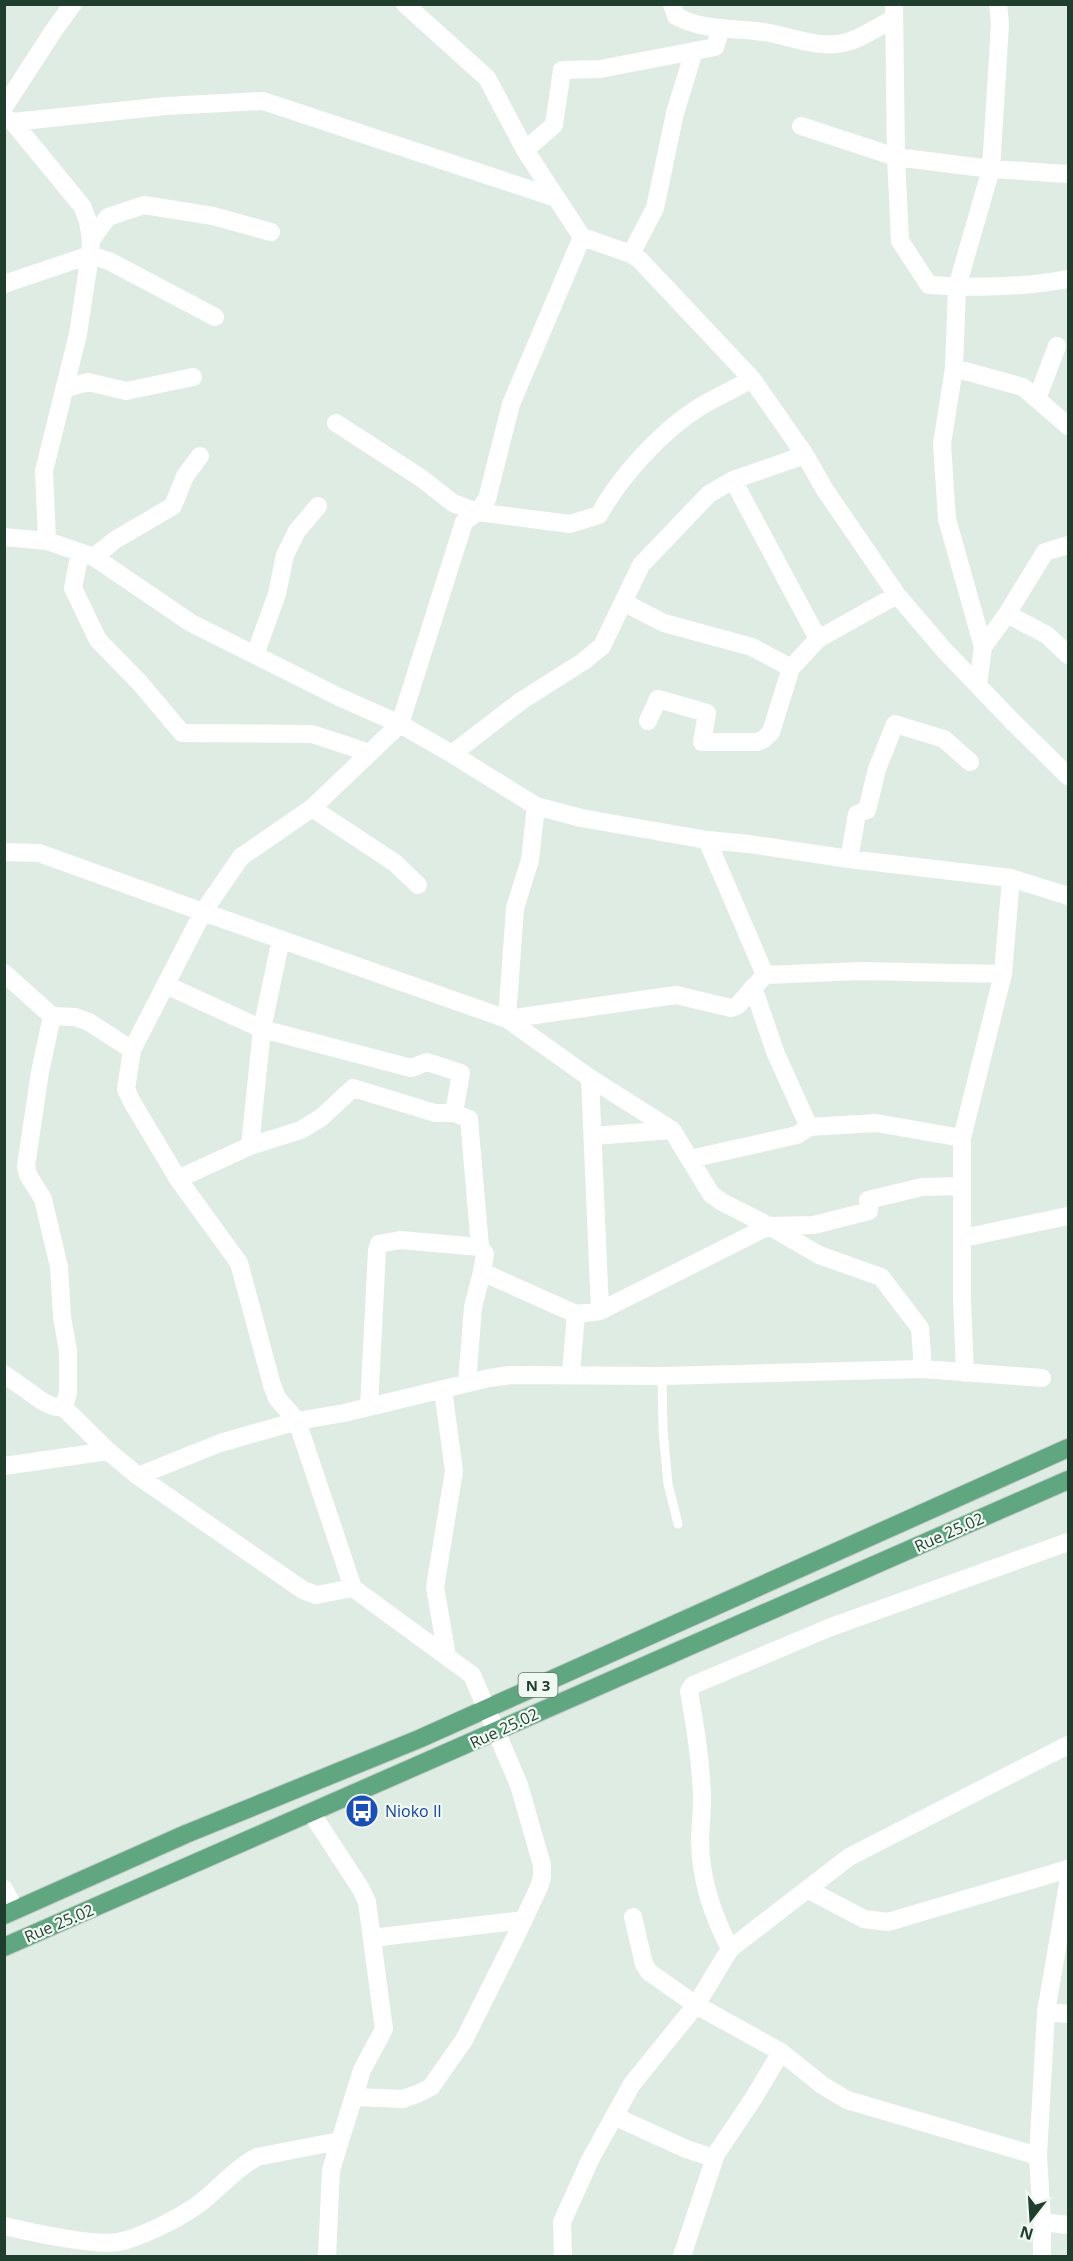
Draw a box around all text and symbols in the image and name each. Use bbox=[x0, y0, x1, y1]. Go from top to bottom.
street label: Rue 25.02 bbox=[911, 1507, 987, 1557]
road number: N 3 bbox=[518, 1673, 558, 1697]
street label: Rue 25.02 bbox=[466, 1702, 542, 1754]
bus stop icon: Nioko II bbox=[344, 1793, 380, 1829]
place label: Nioko II bbox=[385, 1800, 442, 1822]
street label: Rue 25.02 bbox=[21, 1898, 97, 1948]
north arrow bbox=[1001, 2189, 1061, 2249]
text: N bbox=[1017, 2221, 1036, 2246]

